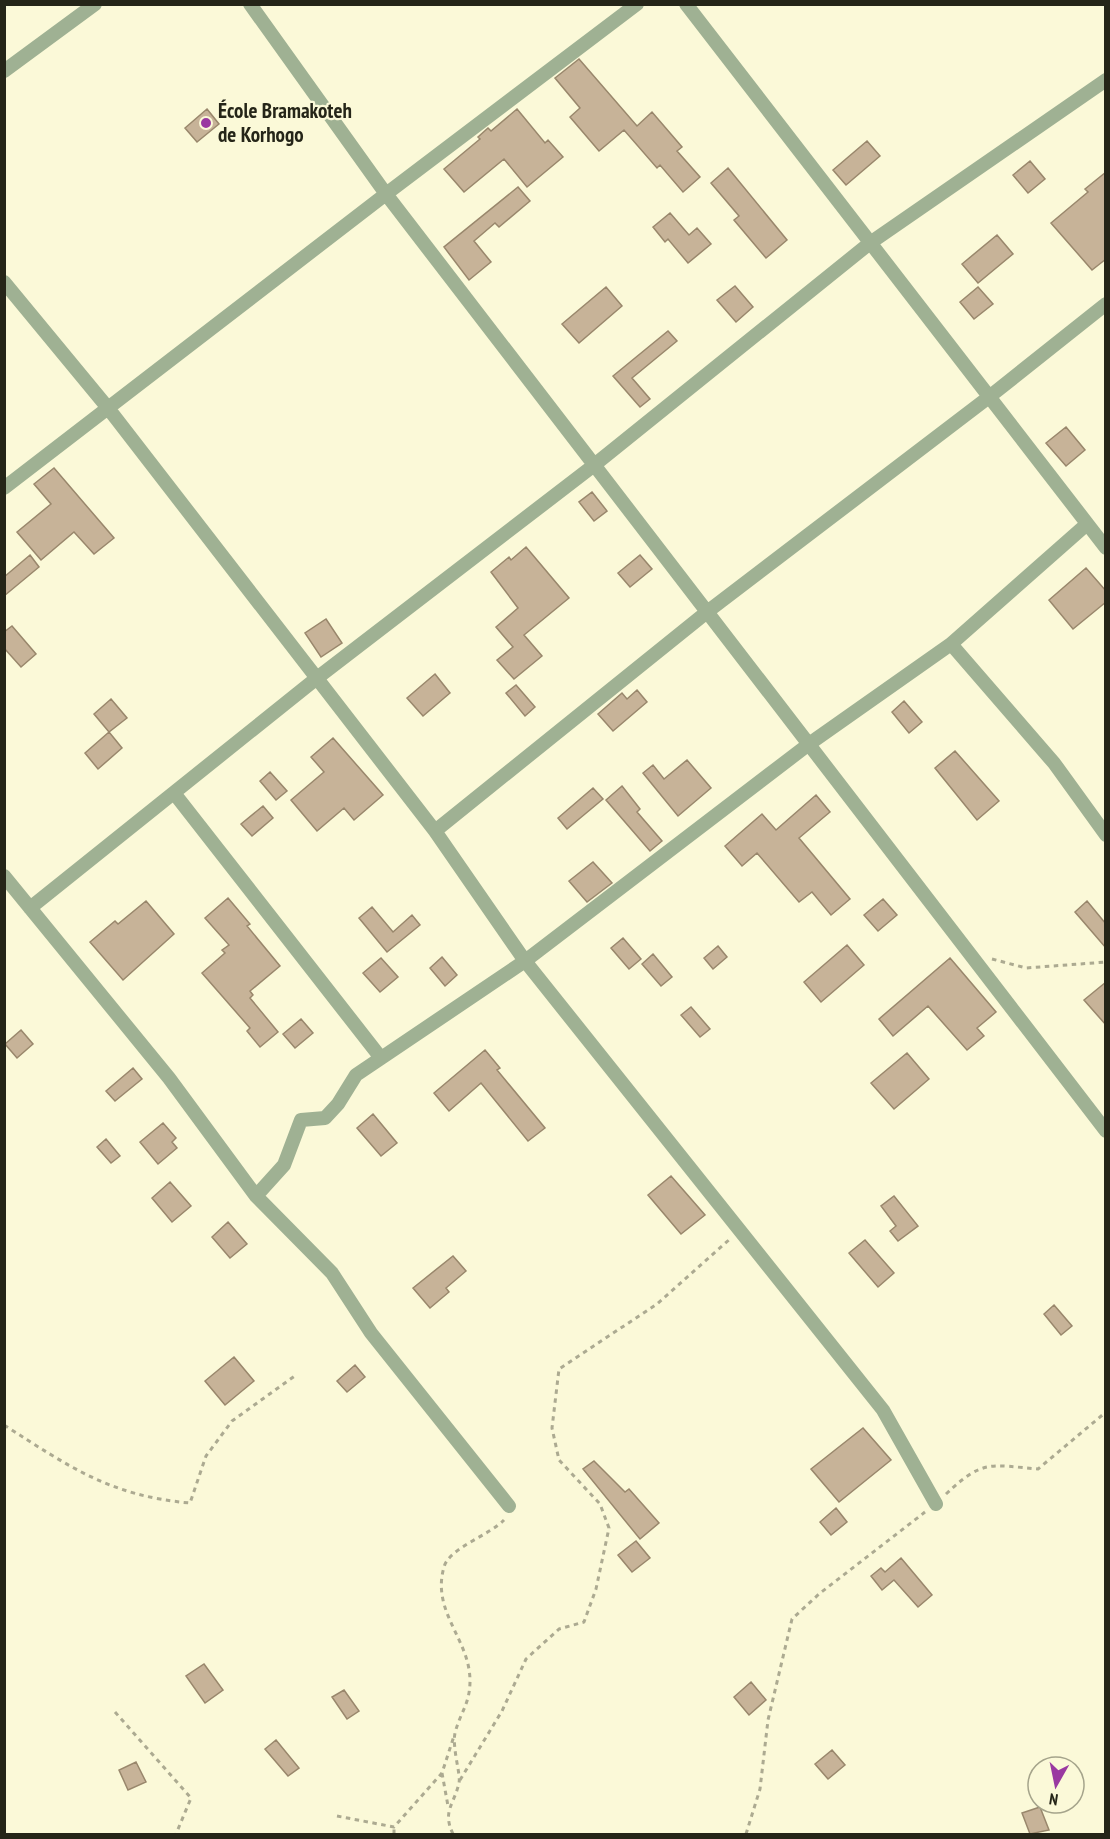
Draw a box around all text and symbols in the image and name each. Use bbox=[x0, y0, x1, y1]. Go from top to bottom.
place label: École Bramakoteh de Korhogo bbox=[218, 97, 352, 148]
marker: École Bramakoteh de Korhogo bbox=[199, 116, 213, 130]
north arrow bbox=[1026, 1755, 1086, 1815]
text: N bbox=[1048, 1789, 1059, 1810]

